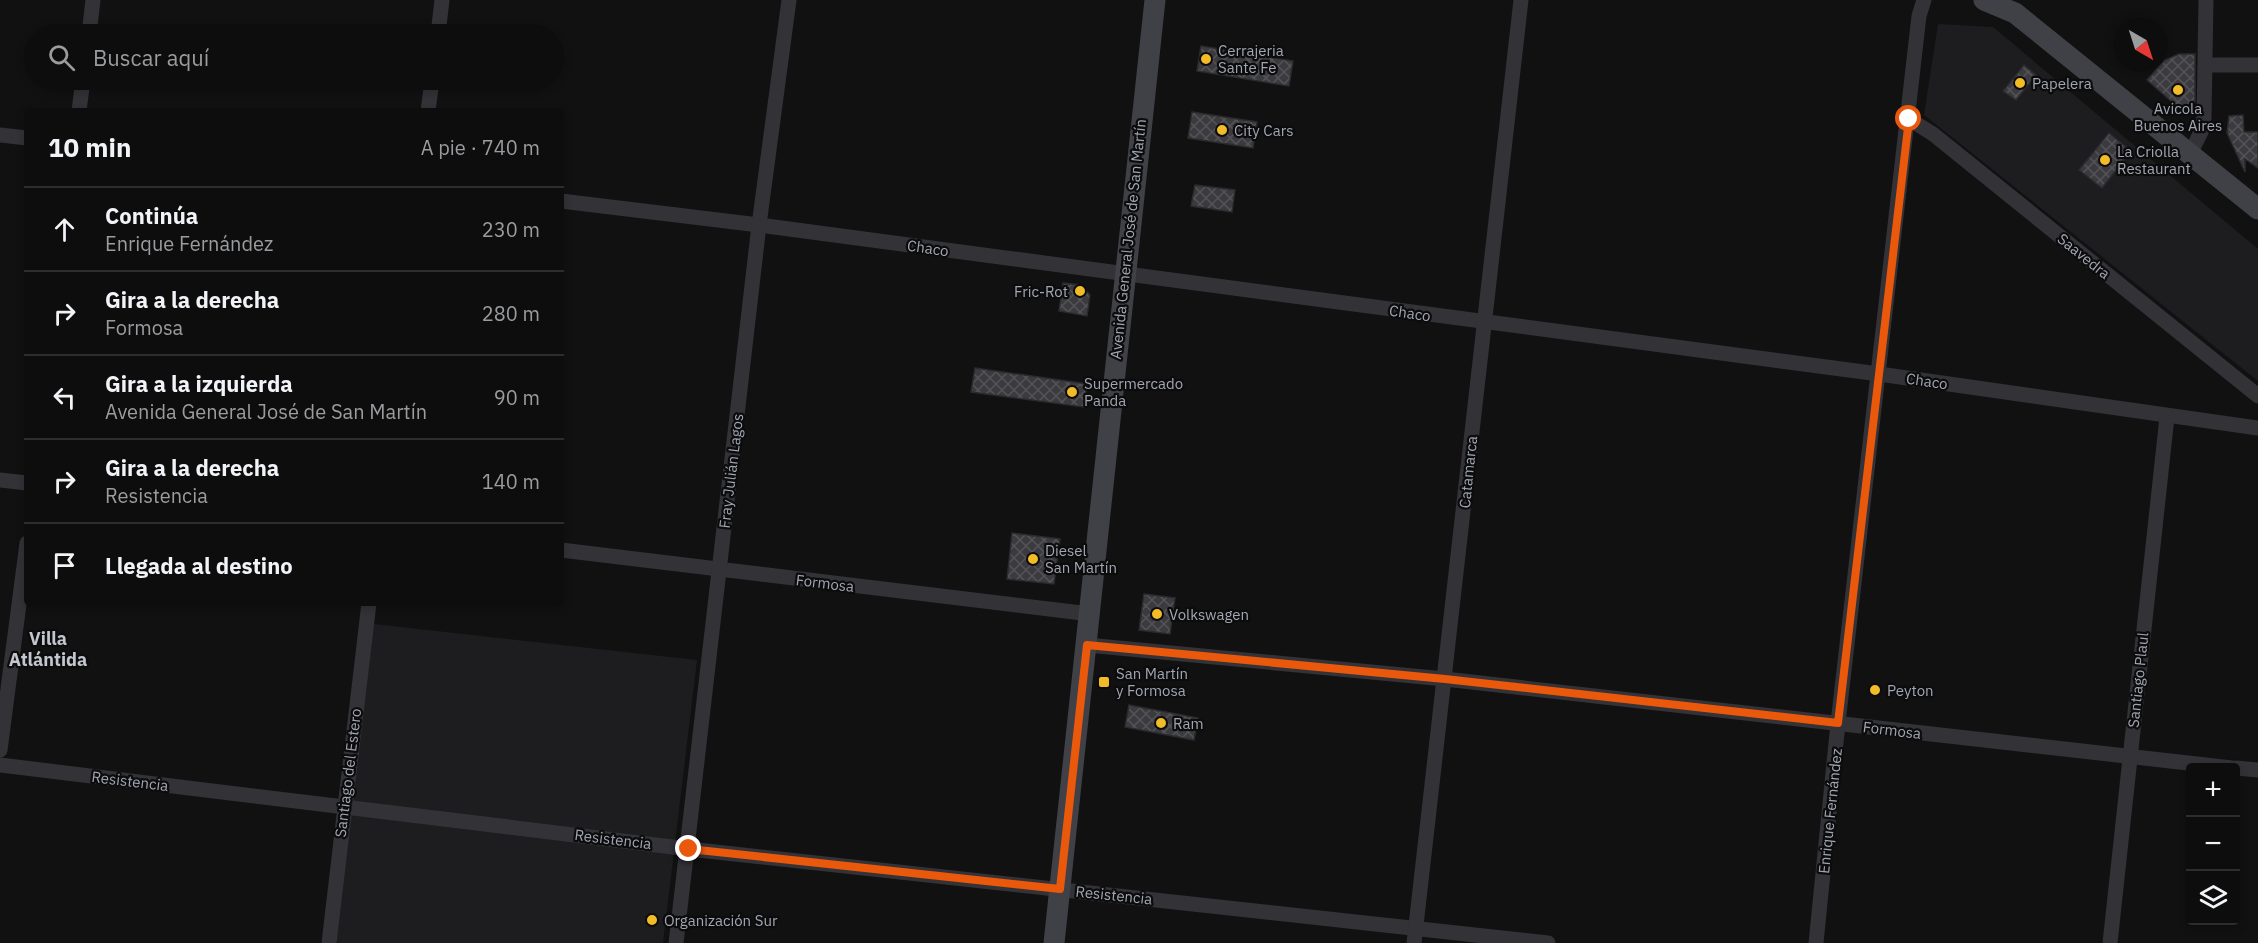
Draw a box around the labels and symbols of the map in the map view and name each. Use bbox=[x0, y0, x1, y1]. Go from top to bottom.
north arrow bbox=[2114, 18, 2168, 72]
place label: Cerrajeria Sante Fe bbox=[1218, 41, 1284, 77]
marker: Cerrajeria Sante Fe bbox=[1199, 52, 1213, 66]
place label: Papelera bbox=[2032, 74, 2092, 93]
marker: Papelera bbox=[2013, 76, 2027, 90]
marker: Avicola Buenos Aires bbox=[2171, 83, 2185, 97]
place label: Avicola Buenos Aires bbox=[2134, 99, 2222, 135]
route start bbox=[1895, 105, 1921, 131]
street label: Avenida General José de San Martín bbox=[1106, 118, 1150, 360]
place label: City Cars bbox=[1234, 121, 1294, 140]
marker: City Cars bbox=[1215, 123, 1229, 137]
place label: La Criolla Restaurant bbox=[2117, 142, 2191, 178]
marker: La Criolla Restaurant bbox=[2098, 153, 2112, 167]
street label: Saavedra bbox=[2054, 229, 2114, 283]
street label: Chaco bbox=[906, 236, 950, 260]
place label: Fric-Rot bbox=[1014, 282, 1068, 301]
marker: Fric-Rot bbox=[1073, 284, 1087, 298]
street label: Chaco bbox=[1388, 301, 1432, 325]
street label: Chaco bbox=[1905, 369, 1949, 393]
place label: Supermercado Panda bbox=[1084, 374, 1183, 410]
marker: Supermercado Panda bbox=[1065, 385, 1079, 399]
street label: Fray Julián Lagos bbox=[715, 412, 747, 530]
street label: Catamarca bbox=[1455, 435, 1481, 509]
place label: Diesel San Martín bbox=[1045, 541, 1117, 577]
marker: Diesel San Martín bbox=[1026, 552, 1040, 566]
street label: Formosa bbox=[795, 570, 855, 596]
place label: Volkswagen bbox=[1169, 605, 1249, 624]
marker: Volkswagen bbox=[1150, 607, 1164, 621]
district label: Villa Atlántida bbox=[9, 627, 87, 671]
street label: Santiago Plaul bbox=[2124, 631, 2152, 729]
place label: San Martín y Formosa bbox=[1116, 664, 1188, 700]
marker: San Martín y Formosa bbox=[1097, 675, 1111, 689]
place label: Peyton bbox=[1887, 681, 1934, 700]
marker: Peyton bbox=[1868, 683, 1882, 697]
street label: Santiago del Estero bbox=[331, 707, 365, 839]
place label: Ram bbox=[1173, 714, 1204, 733]
marker: Ram bbox=[1154, 716, 1168, 730]
street label: Formosa bbox=[1862, 717, 1922, 743]
street label: Enrique Fernández bbox=[1814, 747, 1846, 875]
street label: Resistencia bbox=[91, 767, 169, 795]
street label: Resistencia bbox=[574, 825, 652, 853]
route end bbox=[675, 835, 701, 861]
street label: Resistencia bbox=[1075, 882, 1153, 908]
place label: Organización Sur bbox=[664, 911, 778, 930]
marker: Organización Sur bbox=[645, 913, 659, 927]

